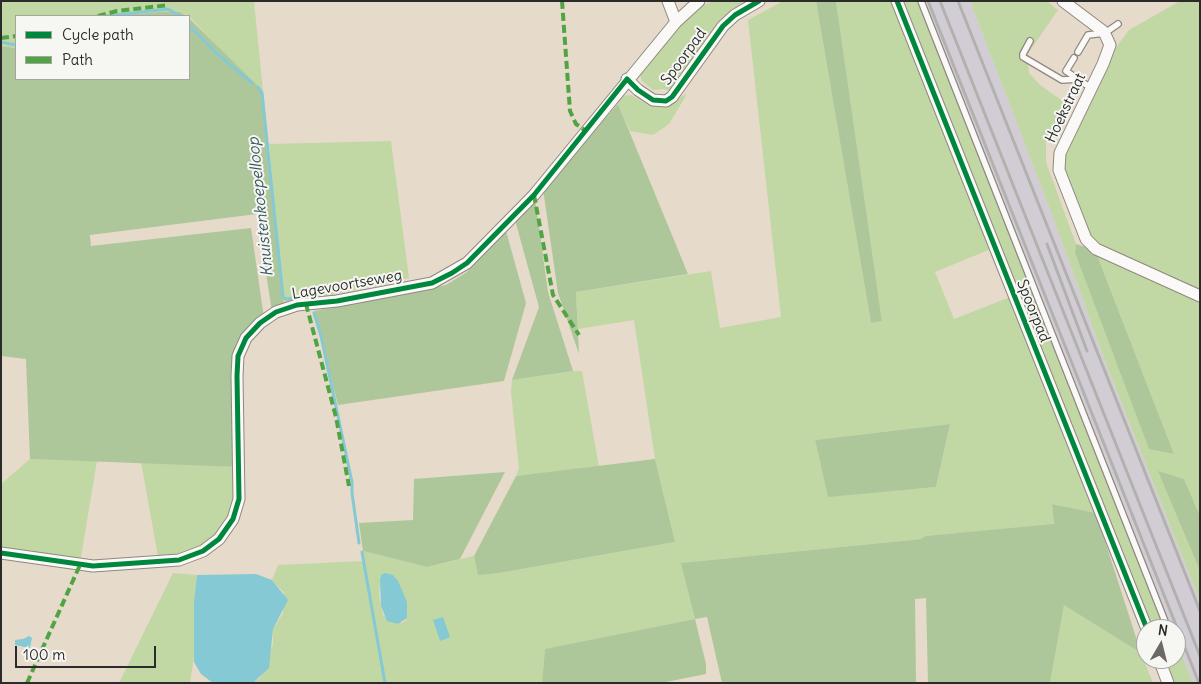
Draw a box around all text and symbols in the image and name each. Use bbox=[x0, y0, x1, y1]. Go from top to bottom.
legend bbox=[15, 15, 190, 80]
text: Cycle path bbox=[62, 25, 134, 44]
street label: Spoorpad bbox=[657, 25, 711, 89]
text: Path bbox=[62, 50, 93, 69]
street label: Hoekstraat bbox=[1042, 70, 1090, 146]
water label: Knuistenkoepelloop bbox=[244, 136, 278, 278]
street label: Lagevoortseweg bbox=[291, 266, 403, 304]
street label: Spoorpad bbox=[1012, 277, 1054, 345]
north arrow bbox=[1136, 619, 1186, 669]
text: N bbox=[1157, 621, 1169, 640]
scale bar bbox=[18, 636, 159, 668]
text: 100 m bbox=[23, 645, 65, 664]

